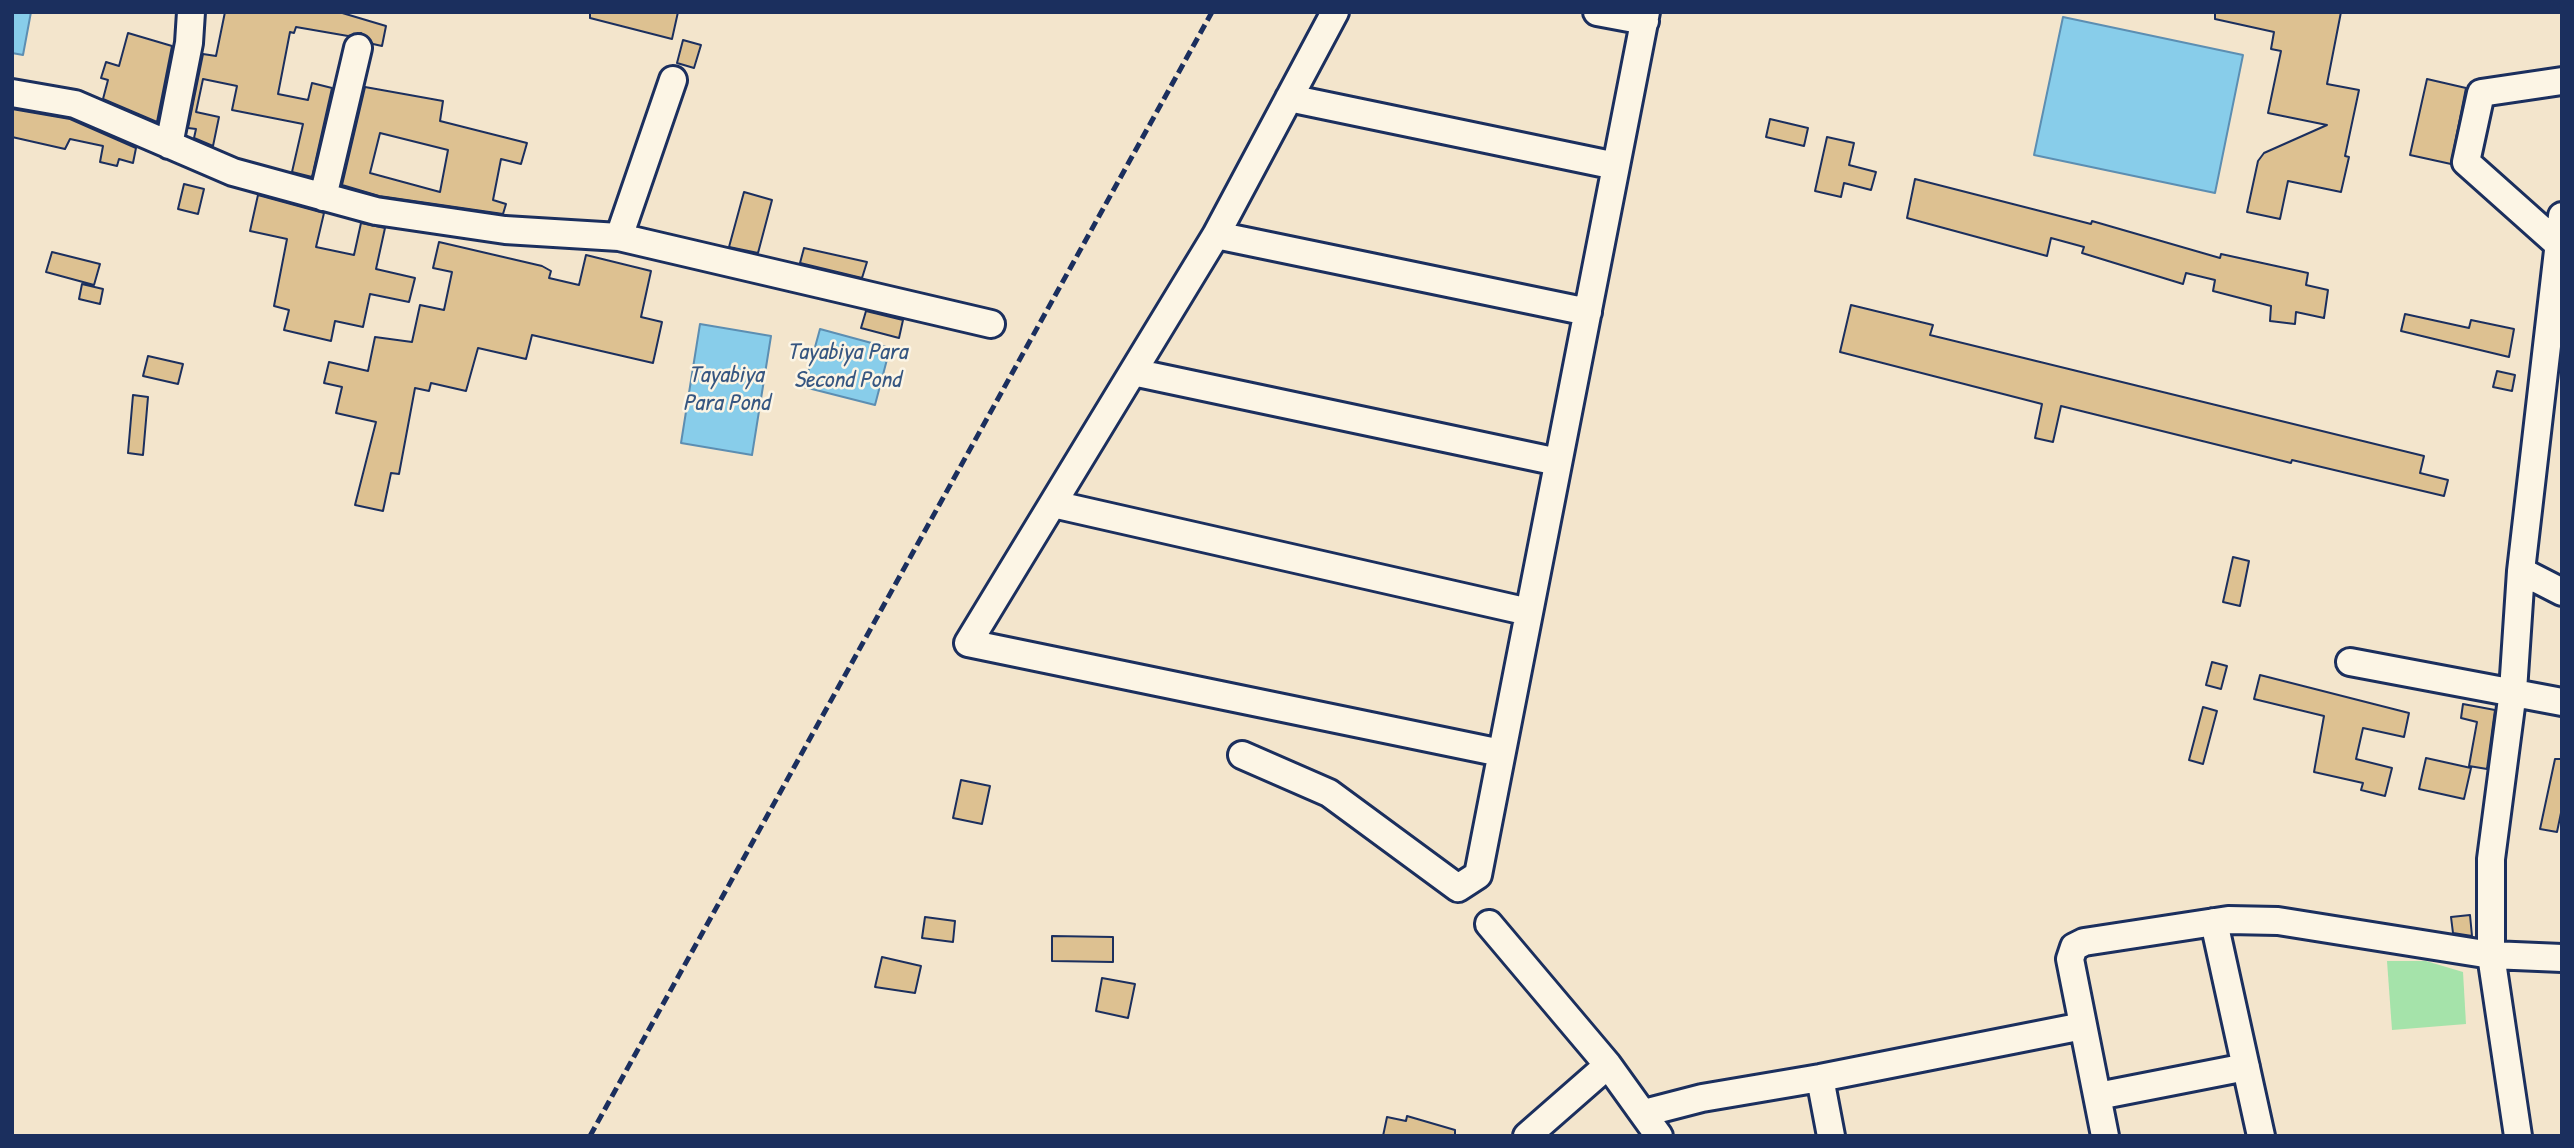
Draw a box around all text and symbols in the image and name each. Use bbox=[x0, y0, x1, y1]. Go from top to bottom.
water label: Tayabiya Para Second Pond bbox=[787, 339, 907, 395]
water label: Tayabiya Para Pond bbox=[683, 362, 769, 418]

